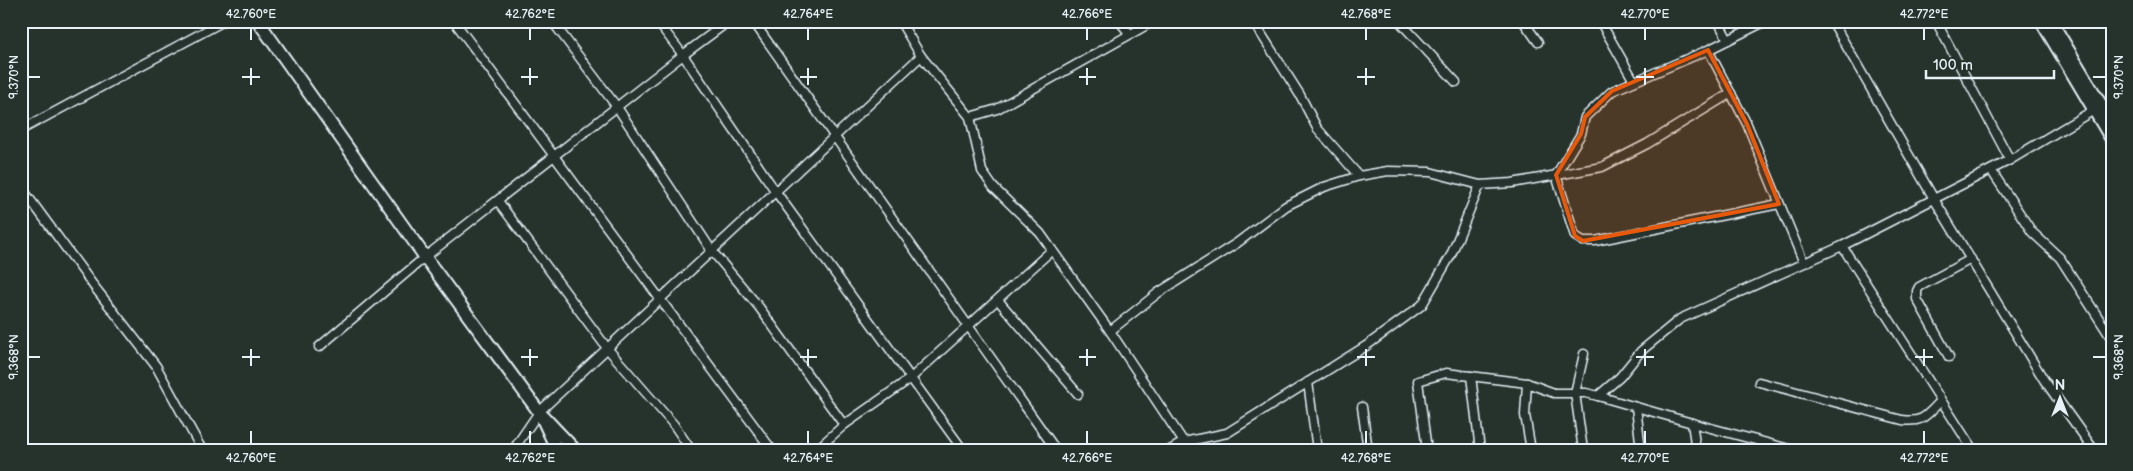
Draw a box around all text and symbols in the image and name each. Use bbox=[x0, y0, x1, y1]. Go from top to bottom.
text: 42.760°E bbox=[226, 7, 276, 22]
text: 42.762°E bbox=[505, 7, 555, 22]
text: 42.764°E bbox=[783, 7, 833, 22]
text: 42.766°E bbox=[1062, 7, 1112, 22]
text: 42.768°E bbox=[1341, 7, 1391, 22]
text: 42.770°E bbox=[1620, 7, 1670, 22]
text: 42.772°E bbox=[1900, 7, 1948, 22]
scale bar bbox=[1926, 48, 2053, 80]
text: 9.370°N bbox=[7, 55, 22, 99]
text: 9.370°N bbox=[2112, 55, 2127, 99]
text: 100 m bbox=[1933, 56, 1973, 75]
text: 9.368°N bbox=[7, 334, 22, 380]
text: 9.368°N bbox=[2112, 334, 2127, 380]
north arrow bbox=[2036, 374, 2086, 424]
text: N bbox=[2055, 377, 2065, 394]
text: 42.760°E bbox=[226, 451, 276, 466]
text: 42.762°E bbox=[505, 451, 555, 466]
text: 42.764°E bbox=[783, 451, 833, 466]
text: 42.766°E bbox=[1062, 451, 1112, 466]
text: 42.768°E bbox=[1341, 451, 1391, 466]
text: 42.770°E bbox=[1620, 451, 1670, 466]
text: 42.772°E bbox=[1900, 451, 1948, 466]

